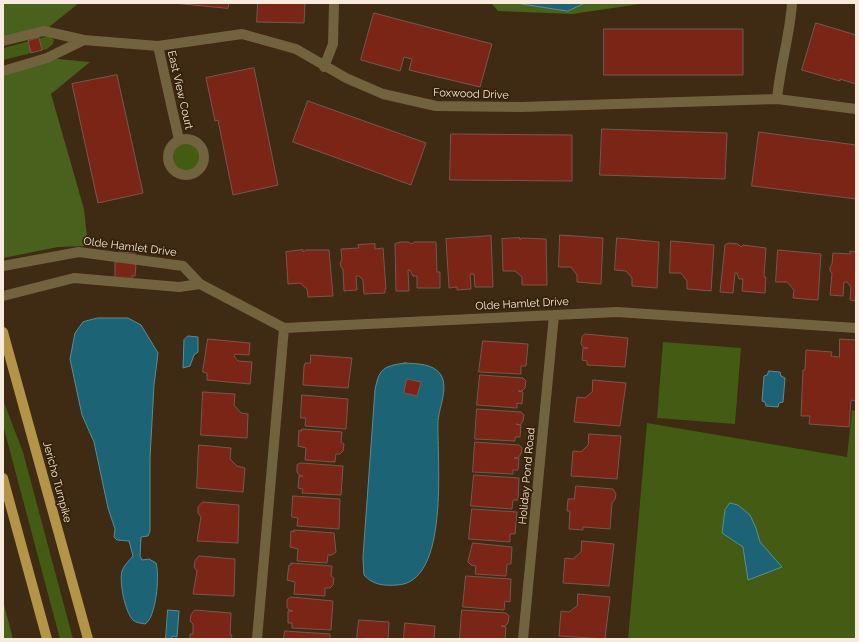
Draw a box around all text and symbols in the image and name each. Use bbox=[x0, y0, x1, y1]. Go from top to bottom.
street label: East View Court bbox=[165, 49, 195, 131]
street label: Foxwood Drive bbox=[433, 86, 509, 102]
street label: Olde Hamlet Drive bbox=[83, 235, 177, 259]
street label: Olde Hamlet Drive bbox=[475, 295, 569, 313]
street label: Holiday Pond Road bbox=[516, 427, 538, 525]
street label: Jericho Turnpike bbox=[40, 440, 74, 524]

